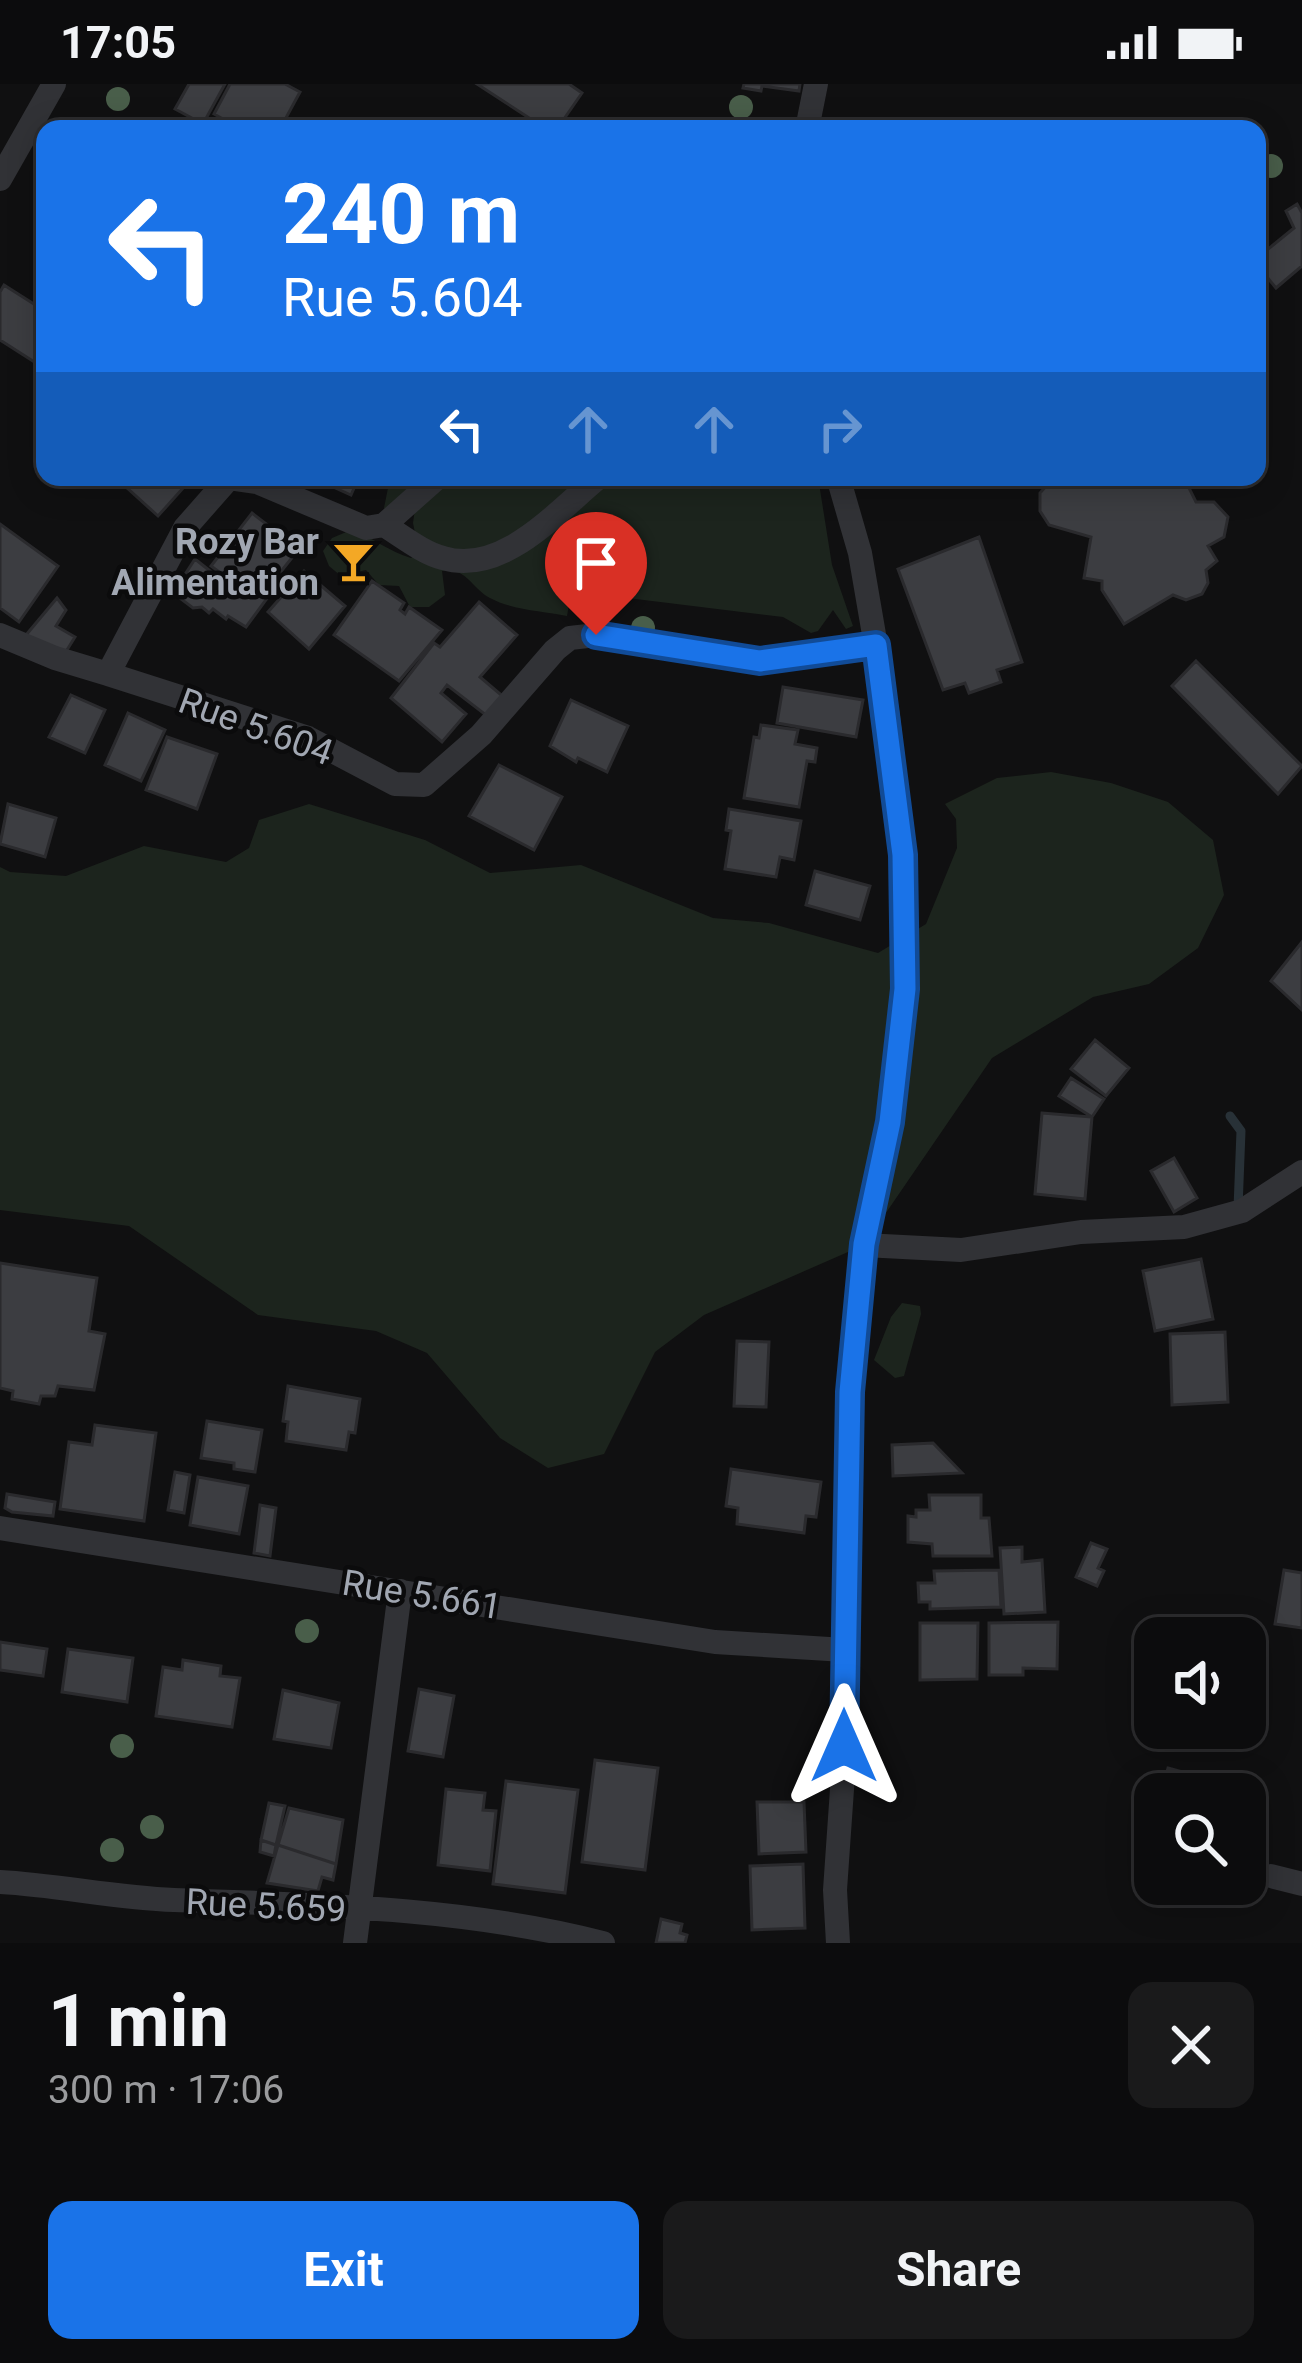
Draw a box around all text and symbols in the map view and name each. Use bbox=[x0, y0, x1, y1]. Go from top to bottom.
text: 17:05 bbox=[60, 16, 176, 69]
text: 240 m bbox=[282, 165, 520, 264]
icon: left bbox=[84, 168, 240, 324]
text: Rue 5.604 bbox=[282, 266, 523, 329]
icon: left bbox=[429, 396, 495, 462]
icon: ahead bbox=[555, 396, 621, 462]
icon: ahead bbox=[681, 396, 747, 462]
icon: right bbox=[807, 396, 873, 462]
pin bbox=[545, 512, 647, 635]
place label: Rozy Bar Alimentation bbox=[111, 521, 319, 604]
icon: arrive bbox=[563, 530, 629, 596]
bar icon: Rozy Bar Alimentation bbox=[330, 539, 376, 585]
street label: Rue 5.604 bbox=[173, 680, 338, 774]
street label: Rue 5.661 bbox=[339, 1562, 504, 1628]
map controls bbox=[1134, 1617, 1266, 1905]
button: sound bbox=[1134, 1617, 1266, 1749]
position arrow bbox=[781, 1683, 907, 1809]
button: search bbox=[1134, 1773, 1266, 1905]
street label: Rue 5.659 bbox=[185, 1881, 347, 1931]
text: 1 min bbox=[48, 1979, 229, 2064]
button: close bbox=[1128, 1982, 1254, 2108]
text: 300 m · 17:06 bbox=[48, 2067, 284, 2113]
button: Exit bbox=[48, 2201, 639, 2339]
button: Share bbox=[663, 2201, 1254, 2339]

